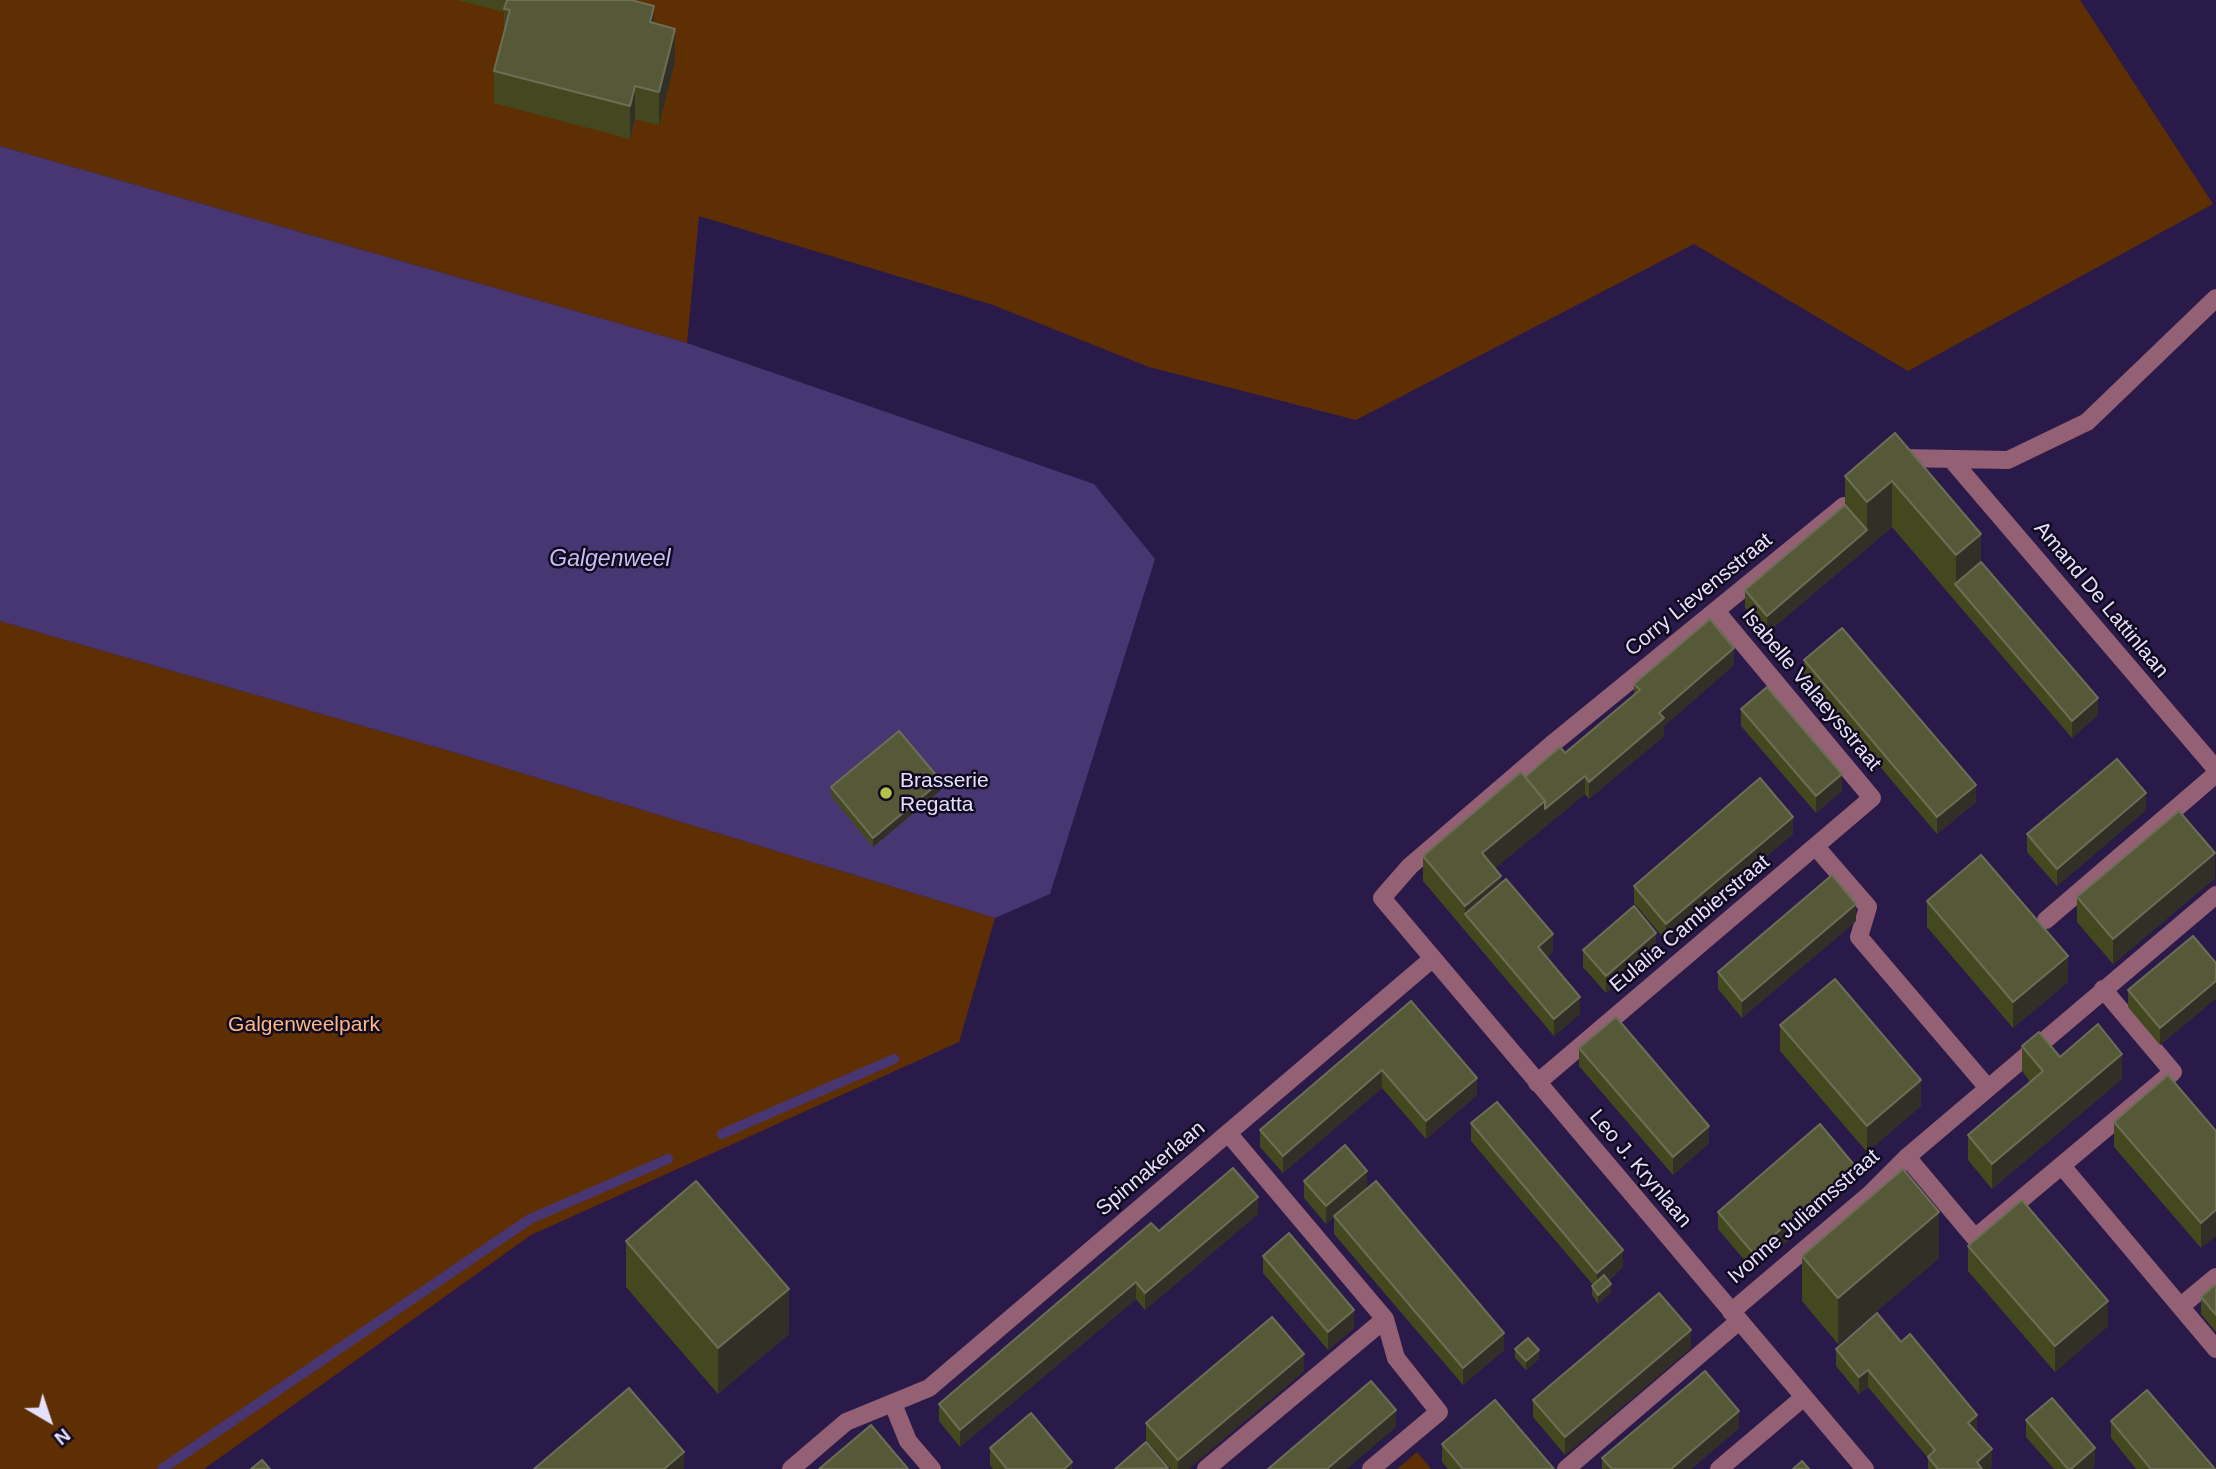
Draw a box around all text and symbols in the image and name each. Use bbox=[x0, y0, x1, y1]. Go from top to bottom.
street label: Amand De Lattinlaan bbox=[2028, 517, 2174, 683]
street label: Corry Lievensstraat bbox=[1620, 528, 1778, 662]
water label: Galgenweel bbox=[549, 546, 671, 574]
street label: Isabelle Valaeysstraat bbox=[1736, 604, 1886, 776]
place label: Brasserie Regatta bbox=[900, 768, 989, 818]
marker: Brasserie Regatta bbox=[878, 785, 894, 801]
street label: Eulalia Cambierstraat bbox=[1605, 850, 1775, 998]
park label: Galgenweelpark bbox=[228, 1012, 380, 1038]
street label: Leo J. Krynlaan bbox=[1583, 1105, 1697, 1233]
street label: Spinnakerlaan bbox=[1091, 1116, 1211, 1222]
street label: Ivonne Juliamsstraat bbox=[1723, 1144, 1885, 1290]
north arrow bbox=[14, 1385, 84, 1455]
text: N bbox=[51, 1424, 74, 1449]

